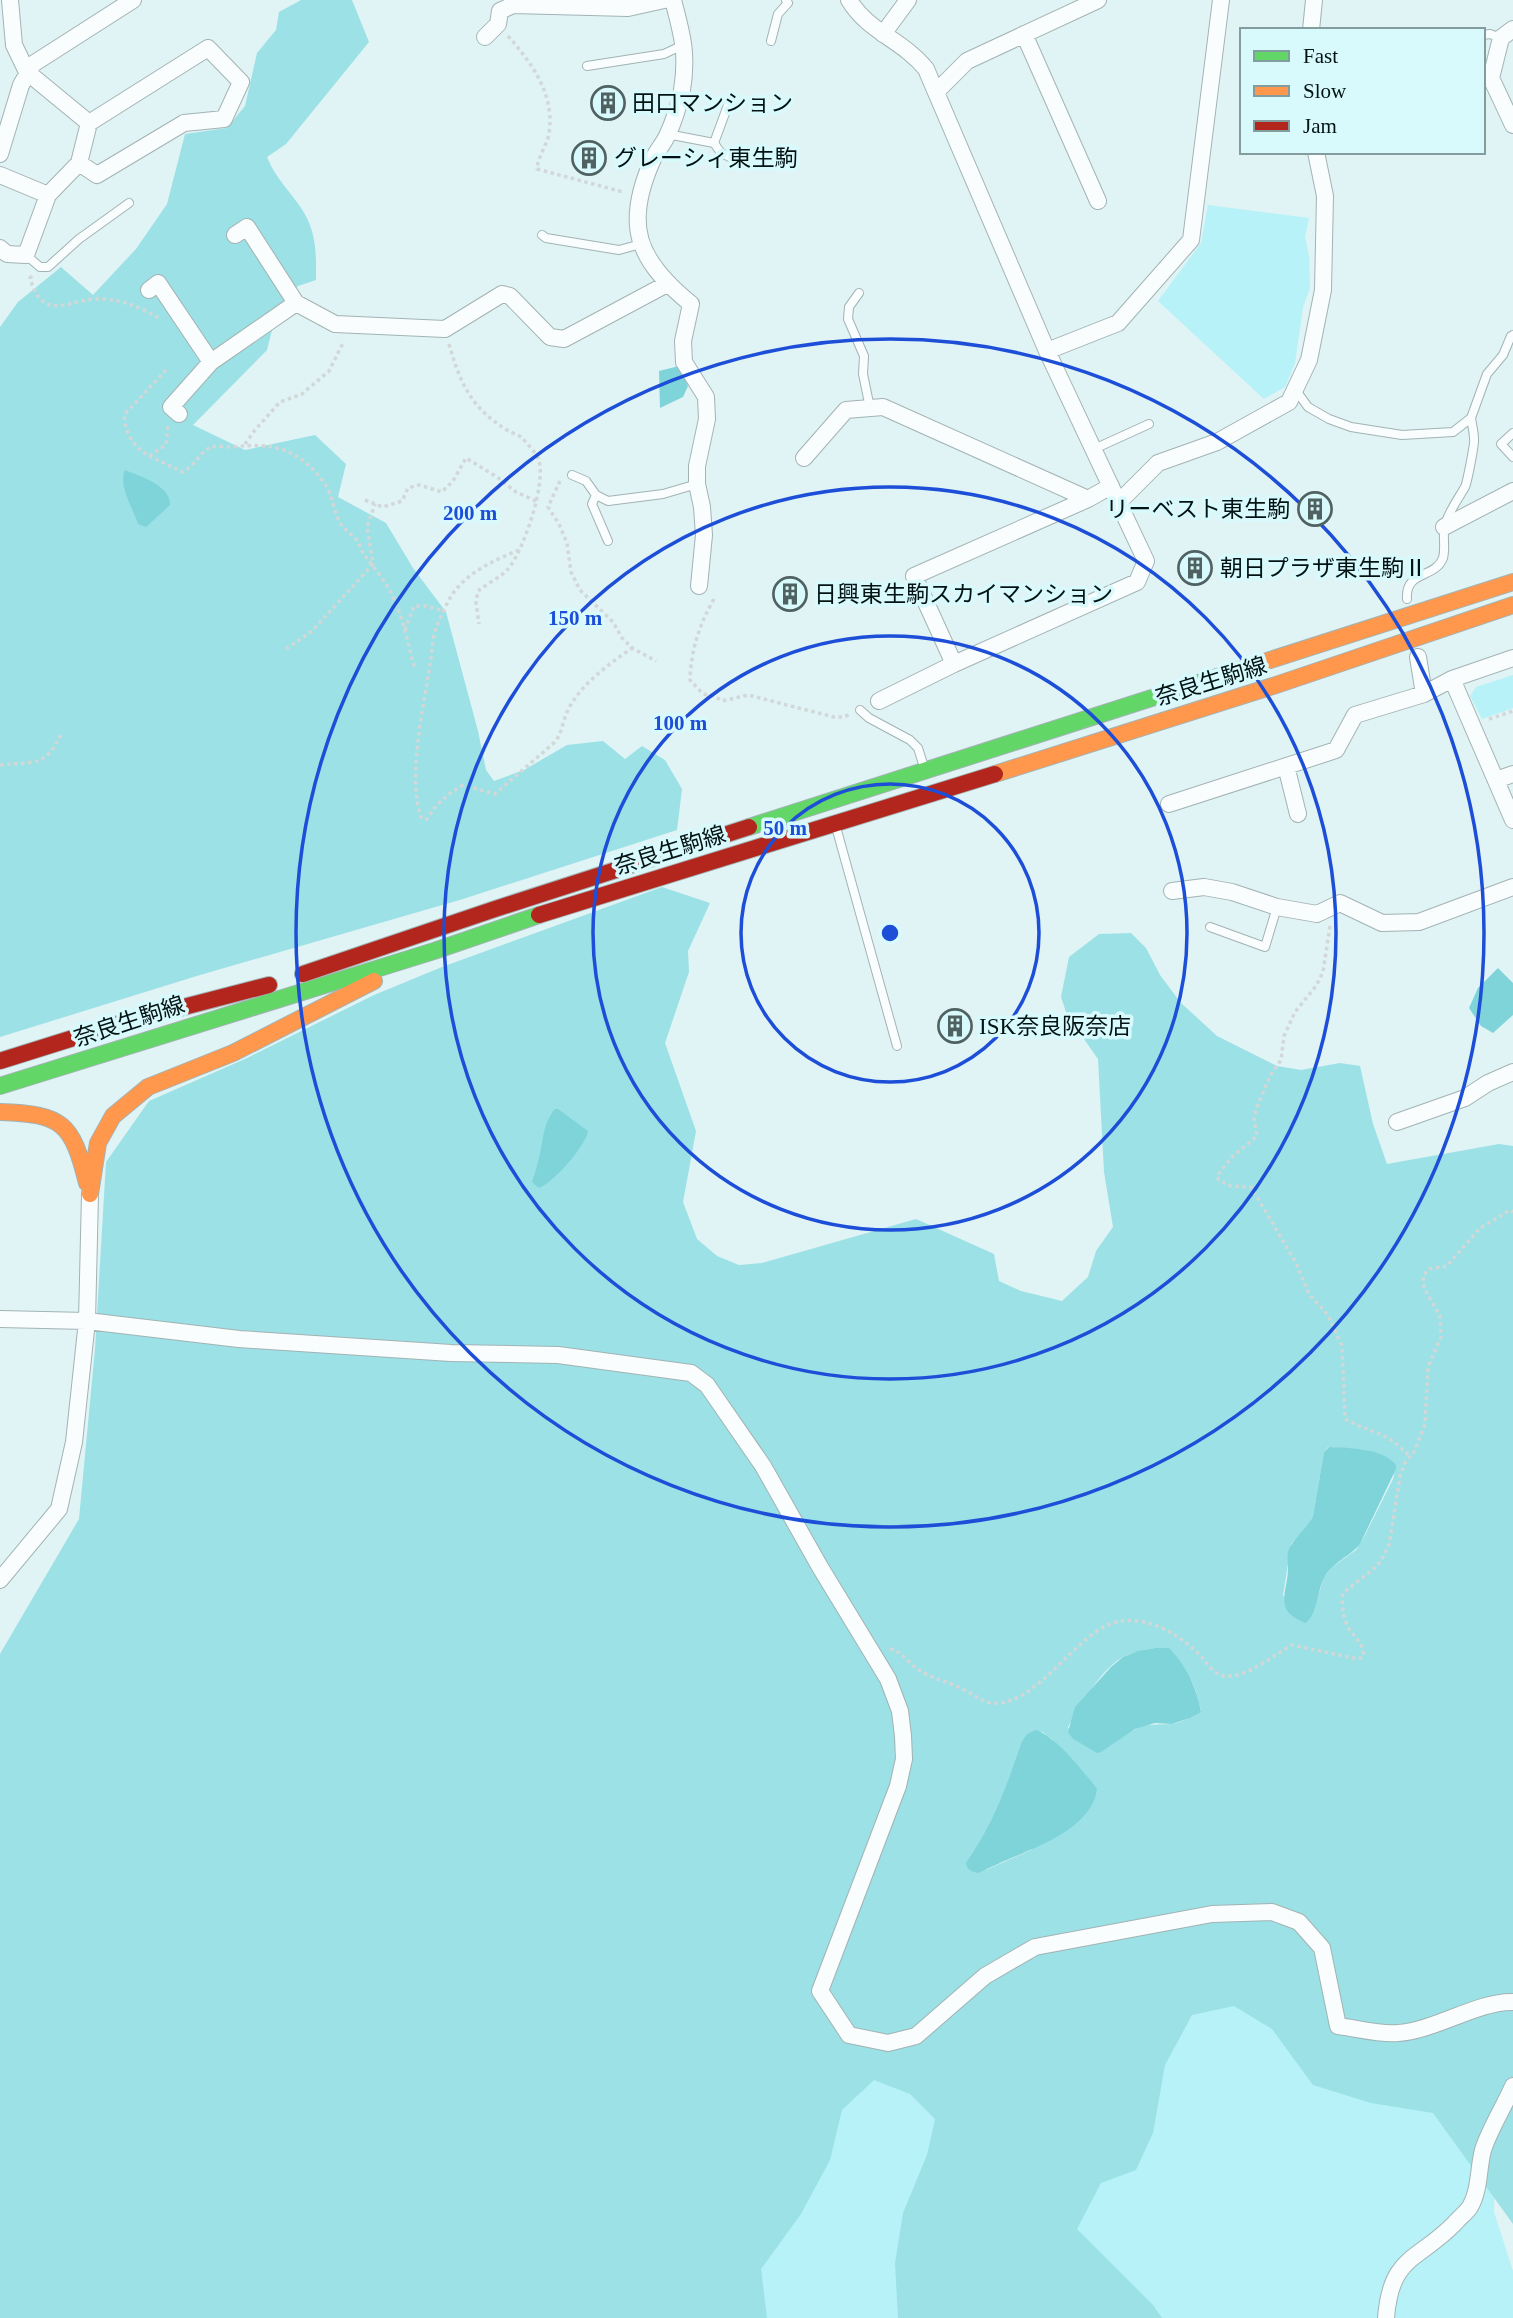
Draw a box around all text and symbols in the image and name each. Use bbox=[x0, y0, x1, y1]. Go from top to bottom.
legend bbox=[1240, 28, 1485, 154]
text: Fast bbox=[1303, 44, 1338, 68]
text: Slow bbox=[1303, 79, 1347, 103]
building icon: 田口マンション bbox=[589, 84, 627, 122]
place label: 田口マンション bbox=[632, 91, 793, 116]
text: Jam bbox=[1303, 114, 1337, 138]
building icon: グレーシィ東生駒 bbox=[570, 139, 608, 177]
place label: グレーシィ東生駒 bbox=[614, 146, 798, 171]
building icon: リーベスト東生駒 bbox=[1296, 490, 1334, 528]
place label: リーベスト東生駒 bbox=[1106, 497, 1290, 522]
text: 200 m bbox=[443, 501, 498, 525]
building icon: 朝日プラザ東生駒Ⅱ bbox=[1176, 549, 1214, 587]
place label: 朝日プラザ東生駒Ⅱ bbox=[1220, 556, 1427, 581]
building icon: 日興東生駒スカイマンション bbox=[771, 575, 809, 613]
place label: 日興東生駒スカイマンション bbox=[814, 582, 1113, 607]
text: 150 m bbox=[548, 606, 603, 630]
street label: 奈良生駒線 bbox=[1153, 653, 1270, 710]
text: 100 m bbox=[653, 711, 708, 735]
text: 50 m bbox=[763, 816, 807, 840]
street label: 奈良生駒線 bbox=[612, 822, 729, 879]
centre of rings bbox=[878, 921, 902, 945]
street label: 奈良生駒線 bbox=[71, 992, 188, 1051]
building icon: ISK奈良阪奈店 bbox=[936, 1007, 974, 1045]
place label: ISK奈良阪奈店 bbox=[979, 1014, 1131, 1039]

